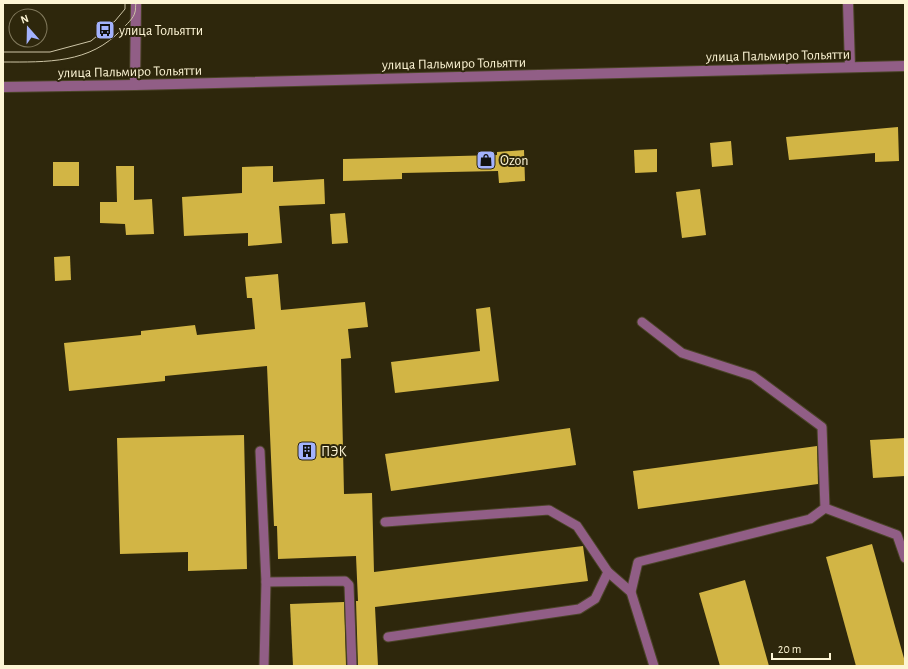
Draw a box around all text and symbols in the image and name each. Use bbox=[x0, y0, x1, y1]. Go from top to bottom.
north arrow bbox=[8, 8, 48, 48]
text: N bbox=[19, 13, 30, 26]
bus stop icon: улица Тольятти bbox=[94, 19, 116, 41]
place label: улица Тольятти bbox=[118, 24, 203, 38]
street label: улица Пальмиро Тольятти bbox=[705, 48, 850, 64]
street label: улица Пальмиро Тольятти bbox=[381, 56, 526, 72]
street label: улица Пальмиро Тольятти bbox=[57, 64, 202, 80]
shop icon: Ozon bbox=[475, 149, 497, 171]
place label: Ozon bbox=[500, 154, 528, 168]
building icon: ПЭК bbox=[296, 440, 318, 462]
place label: ПЭК bbox=[321, 445, 347, 459]
scale bar bbox=[772, 635, 830, 661]
text: 20 m bbox=[778, 643, 801, 655]

